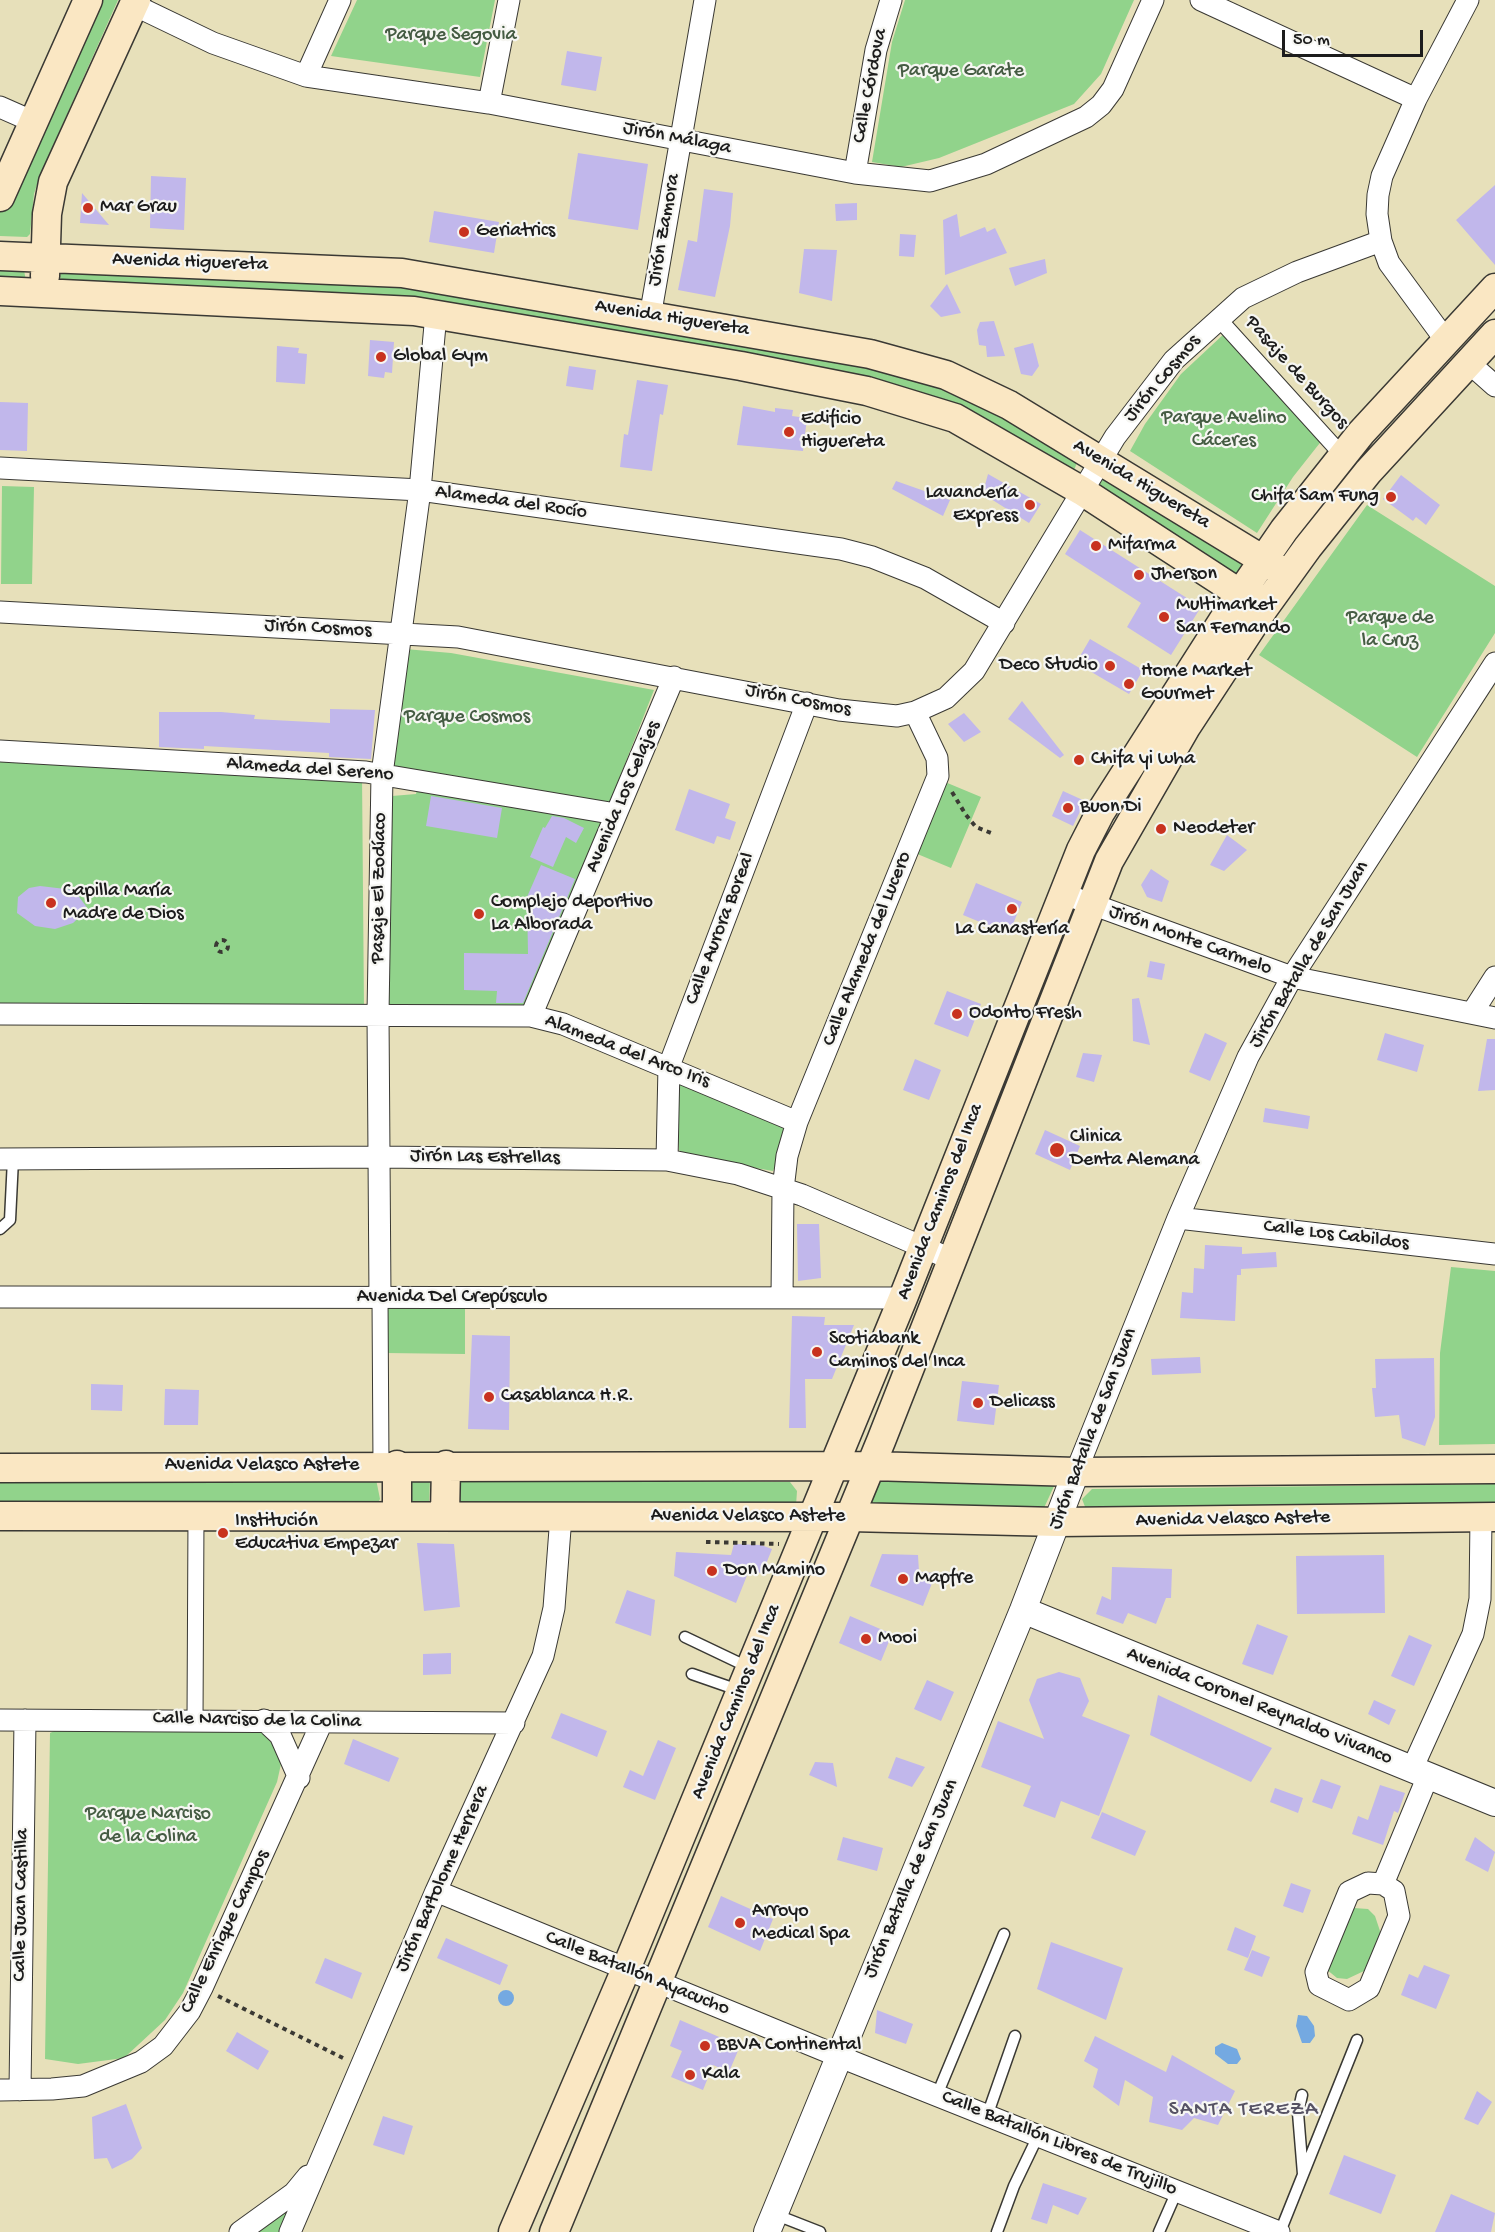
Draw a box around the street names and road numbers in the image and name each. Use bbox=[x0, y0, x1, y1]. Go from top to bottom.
street label: Calle Córdova bbox=[848, 27, 894, 145]
street label: Jirón Málaga bbox=[621, 117, 733, 161]
street label: Jirón Zamora bbox=[643, 172, 687, 288]
street label: Avenida Higuereta bbox=[112, 248, 268, 278]
street label: Avenida Higuereta bbox=[593, 295, 751, 343]
street label: Pasaje de Burgos bbox=[1239, 311, 1353, 435]
street label: Jirón Cosmos bbox=[1119, 330, 1207, 428]
street label: Avenida Higuereta bbox=[1068, 435, 1214, 535]
street label: Alameda del Rocío bbox=[434, 480, 588, 526]
street label: Jirón Cosmos bbox=[264, 614, 372, 644]
street label: Jirón Cosmos bbox=[743, 679, 853, 723]
street label: Avenida Los Celajes bbox=[581, 718, 667, 876]
street label: Alameda del Sereno bbox=[226, 752, 394, 788]
street label: Pasaje El Zodíaco bbox=[367, 812, 393, 964]
street label: Calle Alameda del Lucero bbox=[818, 848, 918, 1050]
street label: Calle Aurora Boreal bbox=[681, 850, 761, 1008]
street label: Jirón Batalla de San Juan bbox=[1245, 857, 1375, 1053]
street label: Jirón Monte Carmelo bbox=[1105, 900, 1275, 982]
street label: Alameda del Arco Iris bbox=[541, 1009, 713, 1095]
street label: Avenida Caminos del Inca bbox=[892, 1101, 990, 1303]
street label: Jirón Las Estrellas bbox=[410, 1145, 560, 1171]
street label: Calle Los Cabildos bbox=[1262, 1215, 1410, 1257]
street label: Avenida Del Crepúsculo bbox=[357, 1286, 547, 1310]
street label: Jirón Batalla de San Juan bbox=[1044, 1325, 1144, 1533]
street label: Avenida Velasco Astete bbox=[165, 1454, 359, 1478]
street label: Avenida Velasco Astete bbox=[651, 1505, 845, 1529]
street label: Avenida Velasco Astete bbox=[1135, 1506, 1331, 1534]
street label: Avenida Caminos del Inca bbox=[687, 1601, 787, 1803]
street label: Avenida Coronel Reynaldo Vivanco bbox=[1123, 1643, 1395, 1771]
street label: Calle Narciso de la Colina bbox=[153, 1707, 361, 1735]
street label: Jirón Batalla de San Juan bbox=[859, 1776, 965, 1982]
street label: Jirón Bartolome Herrera bbox=[391, 1782, 495, 1976]
street label: Calle Juan Castilla bbox=[9, 1828, 35, 1982]
street label: Calle Enrique Campos bbox=[176, 1846, 276, 2018]
street label: Calle Batallón Ayacucho bbox=[541, 1926, 733, 2022]
street label: Calle Batallón Libres de Trujillo bbox=[938, 2086, 1180, 2202]

